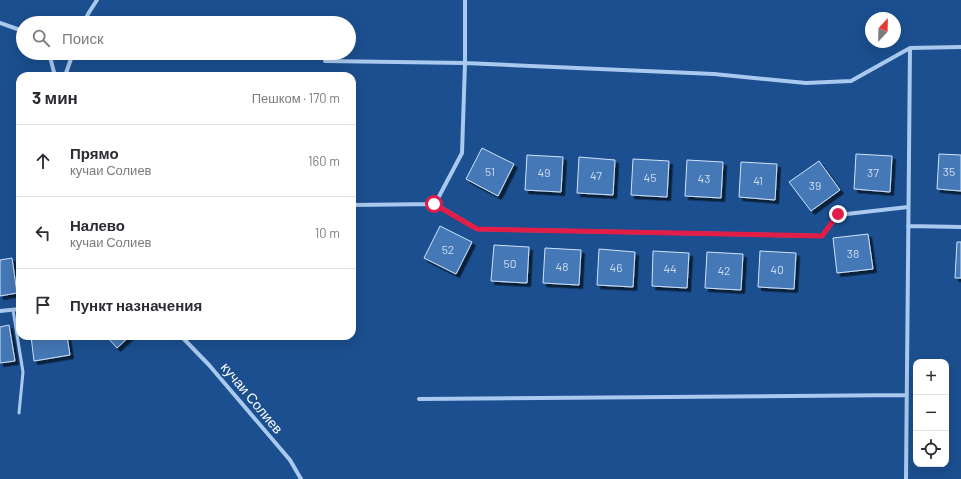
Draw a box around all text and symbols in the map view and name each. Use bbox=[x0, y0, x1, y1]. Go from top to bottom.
north arrow bbox=[865, 12, 901, 48]
search box bbox=[16, 16, 356, 60]
icon: search bbox=[30, 27, 52, 49]
text: Поиск bbox=[62, 29, 104, 47]
text: 3 мин bbox=[32, 87, 78, 107]
text: Пешком · 170 m bbox=[252, 90, 340, 106]
text: Прямо bbox=[70, 144, 119, 162]
icon: ahead bbox=[32, 150, 54, 172]
text: 160 m bbox=[308, 153, 340, 169]
text: кучаи Солиев bbox=[70, 162, 152, 178]
house number: 51 bbox=[485, 164, 495, 178]
house number: 35 bbox=[943, 164, 955, 178]
house number: 49 bbox=[538, 165, 550, 179]
house number: 37 bbox=[867, 165, 879, 179]
house number: 47 bbox=[590, 168, 602, 182]
house number: 45 bbox=[644, 170, 656, 184]
house number: 43 bbox=[698, 171, 710, 185]
house number: 41 bbox=[753, 173, 763, 187]
house number: 39 bbox=[809, 178, 821, 192]
route start bbox=[425, 195, 443, 213]
route end bbox=[829, 205, 847, 223]
text: Налево bbox=[70, 216, 125, 234]
icon: left bbox=[32, 222, 54, 244]
text: 10 m bbox=[315, 225, 340, 241]
text: кучаи Солиев bbox=[70, 234, 152, 250]
house number: 52 bbox=[442, 242, 454, 256]
house number: 38 bbox=[847, 246, 859, 260]
house number: 50 bbox=[504, 256, 516, 270]
house number: 48 bbox=[556, 259, 568, 273]
house number: 46 bbox=[610, 260, 622, 274]
house number: 44 bbox=[663, 261, 677, 275]
house number: 40 bbox=[770, 262, 784, 276]
house number: 42 bbox=[717, 263, 731, 277]
icon: arrive bbox=[32, 294, 54, 316]
text: Пункт назначения bbox=[70, 296, 202, 314]
street label: кучаи Солиев bbox=[218, 359, 287, 437]
map controls bbox=[913, 359, 949, 467]
button: + bbox=[913, 359, 949, 395]
button: − bbox=[913, 395, 949, 431]
button: locate bbox=[913, 431, 949, 467]

